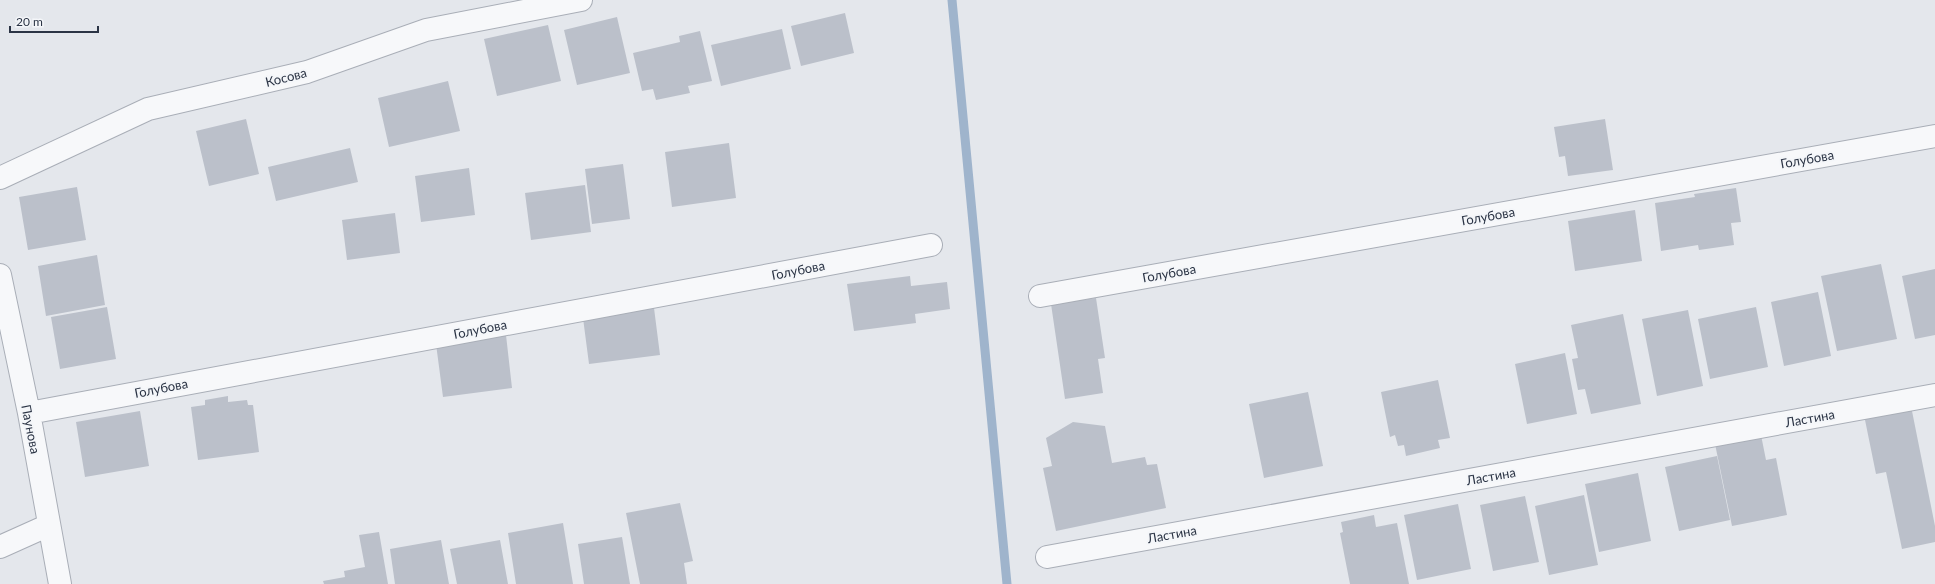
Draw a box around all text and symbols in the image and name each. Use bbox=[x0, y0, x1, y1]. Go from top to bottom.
scale bar bbox=[10, 8, 98, 34]
text: 20 m bbox=[16, 14, 43, 29]
street label: Косова bbox=[264, 64, 308, 90]
street label: Голубова bbox=[1779, 146, 1835, 172]
street label: Голубова bbox=[1460, 203, 1516, 229]
street label: Голубова bbox=[770, 257, 826, 283]
street label: Голубова bbox=[1141, 260, 1197, 286]
street label: Голубова bbox=[452, 316, 508, 342]
street label: Голубова bbox=[133, 375, 189, 401]
street label: Паунова bbox=[18, 403, 44, 455]
street label: Ластина bbox=[1783, 406, 1836, 430]
street label: Ластина bbox=[1464, 464, 1517, 488]
street label: Ластина bbox=[1145, 522, 1198, 546]

